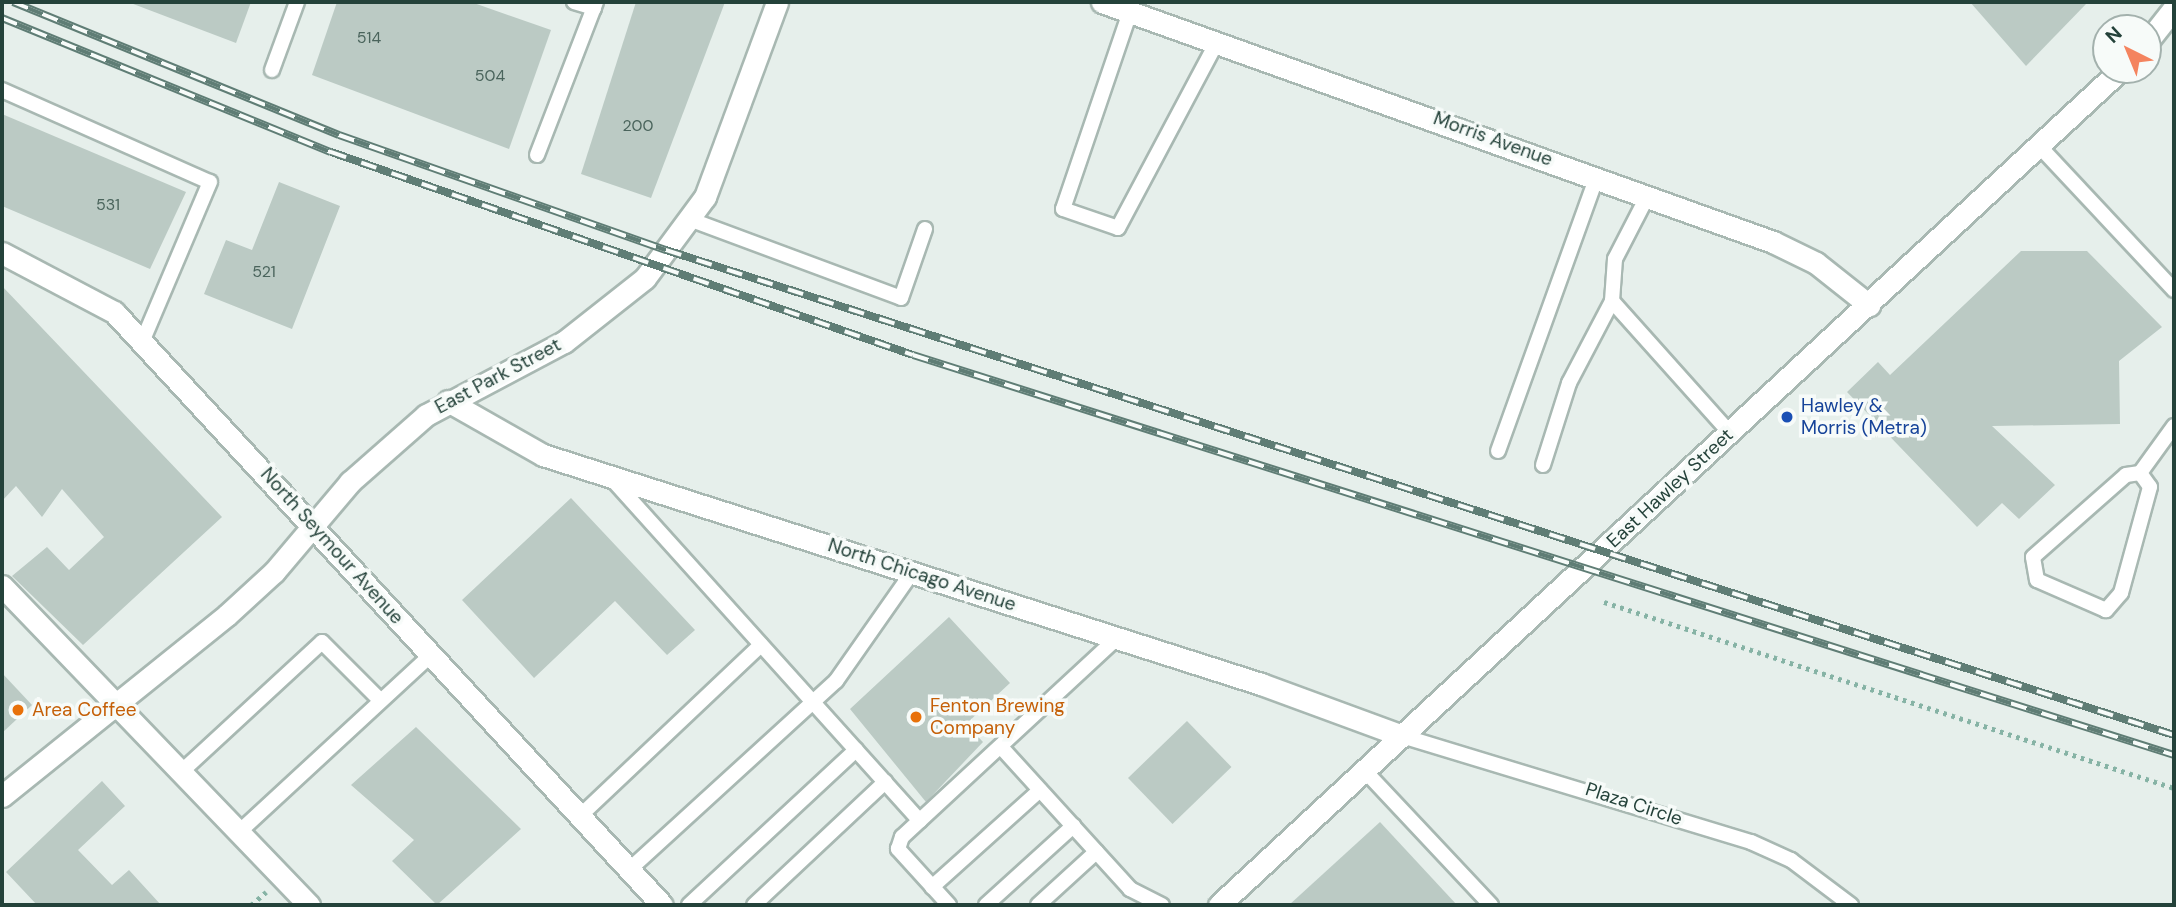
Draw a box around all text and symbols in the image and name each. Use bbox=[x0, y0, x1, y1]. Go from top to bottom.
north arrow bbox=[2092, 14, 2162, 84]
text: N bbox=[2100, 21, 2127, 49]
house number: 514 bbox=[357, 28, 381, 48]
house number: 504 bbox=[475, 66, 505, 86]
street label: Morris Avenue bbox=[1430, 107, 1556, 171]
house number: 200 bbox=[623, 116, 653, 136]
house number: 531 bbox=[96, 195, 120, 215]
house number: 521 bbox=[252, 262, 276, 282]
street label: East Park Street bbox=[431, 333, 565, 419]
place label: Hawley & Morris (Metra) bbox=[1801, 395, 1927, 439]
marker: Hawley & Morris (Metra) bbox=[1779, 409, 1795, 425]
street label: East Hawley Street bbox=[1602, 424, 1738, 552]
street label: North Seymour Avenue bbox=[256, 463, 408, 629]
street label: North Chicago Avenue bbox=[825, 534, 1019, 616]
place label: Fenton Brewing Company bbox=[930, 695, 1065, 739]
place label: Area Coffee bbox=[32, 699, 136, 721]
marker: Area Coffee bbox=[10, 702, 26, 718]
marker: Fenton Brewing Company bbox=[908, 709, 924, 725]
street label: Plaza Circle bbox=[1583, 778, 1685, 830]

